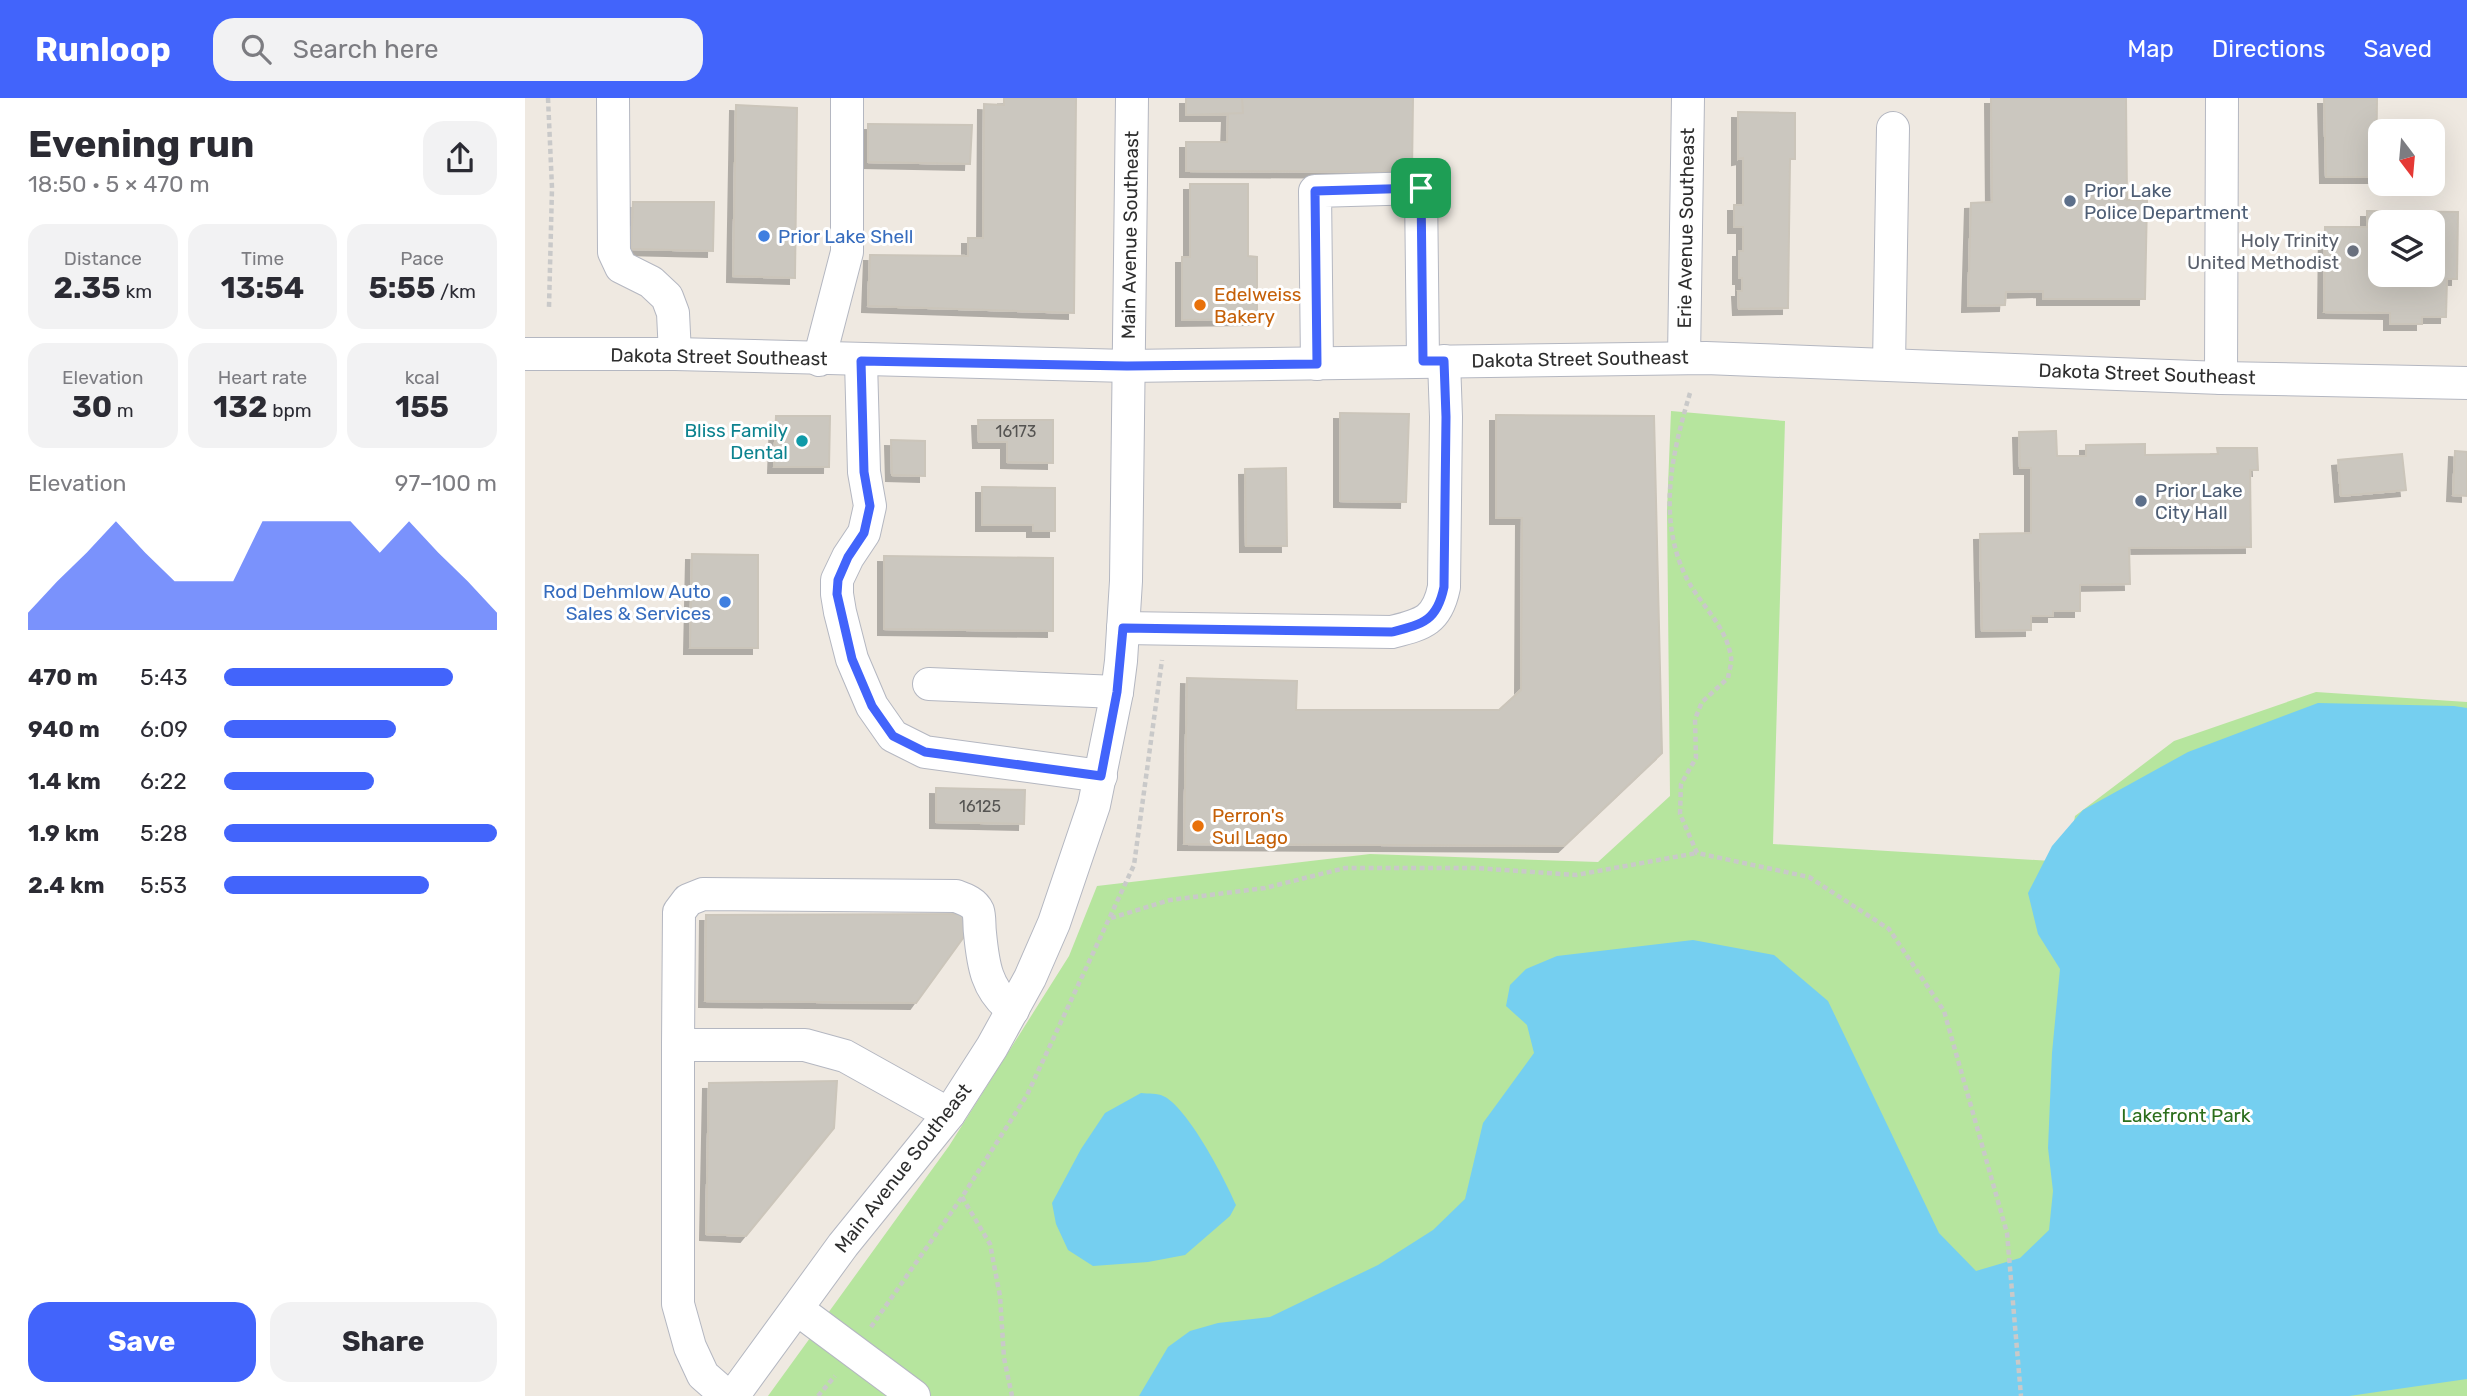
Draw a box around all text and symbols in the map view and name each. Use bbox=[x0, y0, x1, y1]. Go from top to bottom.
search box bbox=[213, 18, 703, 81]
text: Runloop bbox=[35, 30, 171, 69]
icon: search bbox=[237, 30, 275, 68]
text: Search here bbox=[293, 34, 439, 65]
text: Map bbox=[2127, 35, 2174, 63]
text: Directions bbox=[2212, 35, 2325, 63]
text: Saved bbox=[2363, 35, 2432, 63]
north arrow bbox=[2368, 119, 2445, 196]
map controls bbox=[2368, 119, 2445, 287]
text: Evening run bbox=[28, 121, 254, 167]
button: share bbox=[423, 121, 497, 195]
street label: Erie Avenue Southeast bbox=[1673, 127, 1699, 329]
street label: Main Avenue Southeast bbox=[1117, 130, 1143, 339]
pin bbox=[1391, 158, 1451, 218]
icon: arrive bbox=[1402, 169, 1440, 207]
text: 18:50 · 5 × 470 m bbox=[28, 170, 210, 198]
place label: Prior Lake Police Department bbox=[2084, 179, 2249, 224]
marker: Prior Lake Police Department bbox=[2062, 193, 2078, 209]
button: layers bbox=[2368, 210, 2445, 287]
place label: Prior Lake Shell bbox=[778, 225, 913, 248]
marker: Prior Lake Shell bbox=[756, 228, 772, 244]
place label: Holy Trinity United Methodist bbox=[2187, 229, 2340, 274]
marker: Holy Trinity United Methodist bbox=[2345, 243, 2361, 259]
text: Distance bbox=[64, 247, 142, 270]
text: Time bbox=[241, 247, 284, 270]
text: Pace bbox=[400, 247, 444, 270]
text: 2.35 bbox=[54, 270, 121, 306]
text: 13:54 bbox=[221, 270, 304, 306]
text: 5:55 bbox=[368, 270, 435, 306]
text: km bbox=[121, 280, 152, 303]
text: /km bbox=[435, 280, 476, 303]
place label: Edelweiss Bakery bbox=[1214, 283, 1302, 328]
marker: Edelweiss Bakery bbox=[1192, 297, 1208, 313]
street label: Dakota Street Southeast bbox=[610, 344, 828, 370]
street label: Dakota Street Southeast bbox=[1471, 346, 1689, 372]
street label: Dakota Street Southeast bbox=[2038, 359, 2257, 389]
text: Elevation bbox=[62, 366, 144, 389]
text: Heart rate bbox=[218, 366, 307, 389]
text: kcal bbox=[405, 366, 440, 389]
text: 30 bbox=[72, 389, 112, 425]
text: 132 bbox=[213, 389, 267, 425]
text: 155 bbox=[395, 389, 449, 425]
text: m bbox=[112, 399, 134, 422]
text: bpm bbox=[267, 399, 312, 422]
place label: Bliss Family Dental bbox=[684, 419, 788, 464]
house number: 16173 bbox=[996, 422, 1036, 441]
marker: Bliss Family Dental bbox=[794, 433, 810, 449]
text: Elevation bbox=[28, 469, 127, 497]
text: 97–100 m bbox=[395, 469, 497, 497]
place label: Prior Lake City Hall bbox=[2155, 479, 2243, 524]
marker: Prior Lake City Hall bbox=[2133, 493, 2149, 509]
place label: Rod Dehmlow Auto Sales & Services bbox=[543, 580, 711, 625]
marker: Rod Dehmlow Auto Sales & Services bbox=[717, 594, 733, 610]
text: 470 m bbox=[28, 663, 98, 691]
text: 5:43 bbox=[140, 663, 188, 691]
text: 940 m bbox=[28, 715, 100, 743]
text: 6:09 bbox=[140, 715, 188, 743]
text: 1.4 km bbox=[28, 767, 101, 795]
text: 6:22 bbox=[140, 767, 187, 795]
house number: 16125 bbox=[959, 797, 1001, 816]
place label: Perron's Sul Lago bbox=[1212, 804, 1288, 849]
marker: Perron's Sul Lago bbox=[1190, 818, 1206, 834]
text: 1.9 km bbox=[28, 819, 99, 847]
text: 5:28 bbox=[140, 819, 188, 847]
text: 2.4 km bbox=[28, 871, 104, 899]
text: 5:53 bbox=[140, 871, 187, 899]
street label: Main Avenue Southeast bbox=[830, 1078, 977, 1257]
park label: Lakefront Park bbox=[2121, 1104, 2251, 1127]
button: Save bbox=[28, 1302, 256, 1382]
button: Share bbox=[270, 1302, 497, 1382]

